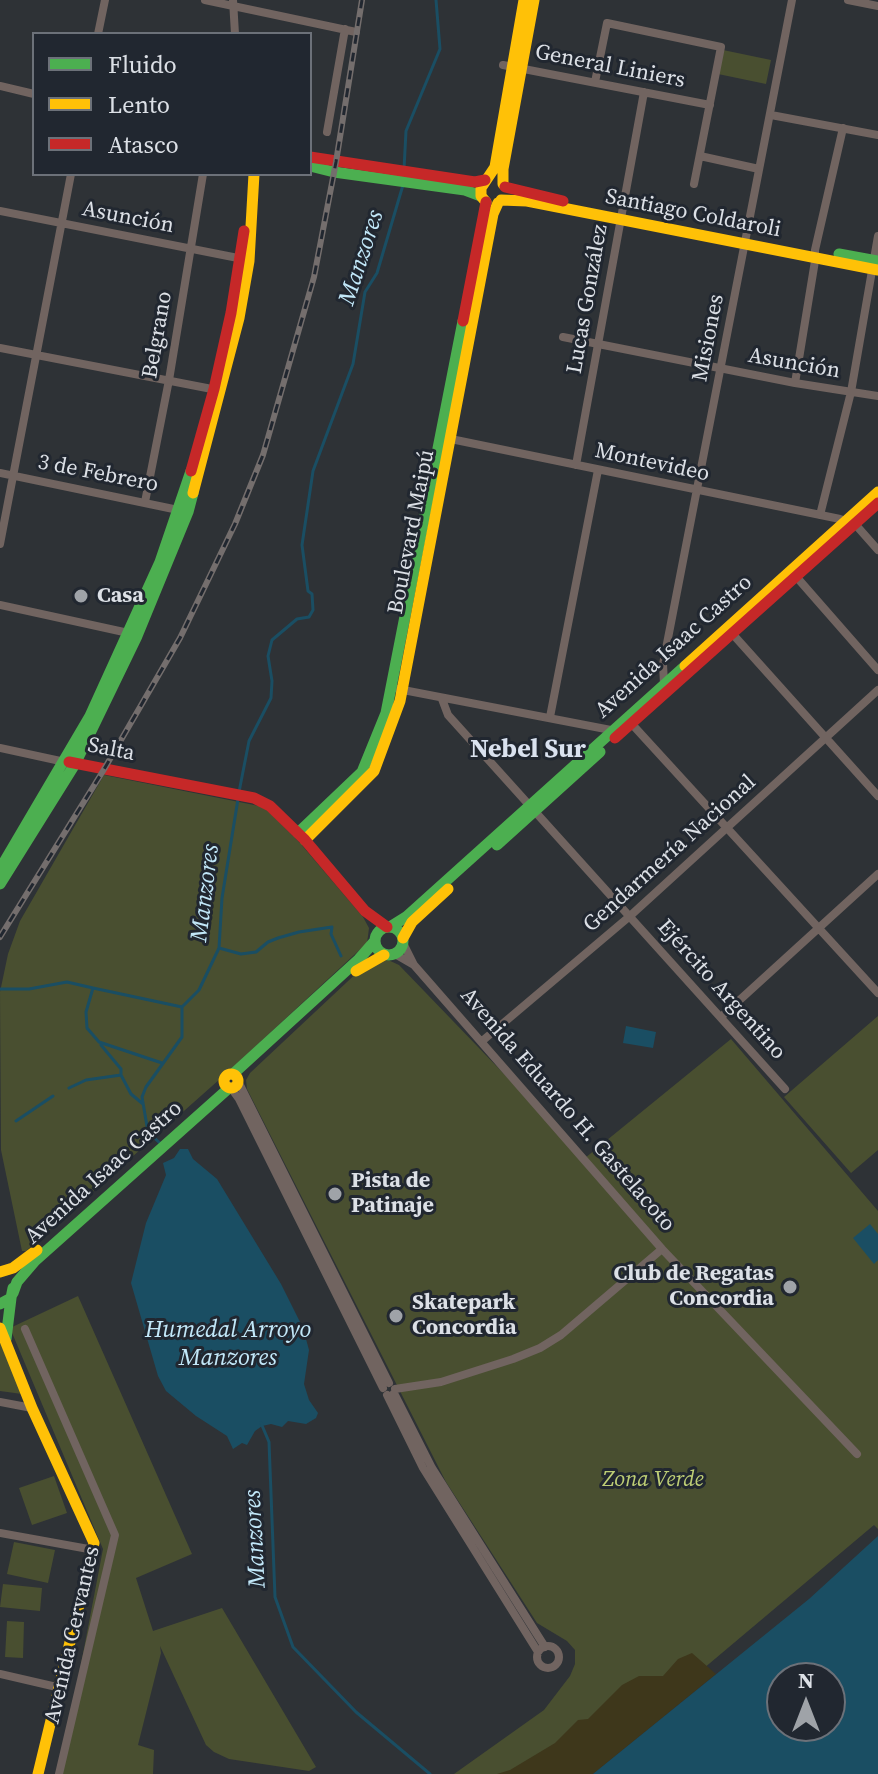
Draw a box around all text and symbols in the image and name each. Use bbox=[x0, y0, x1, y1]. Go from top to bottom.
legend bbox=[32, 32, 312, 176]
street label: General Liniers bbox=[533, 40, 687, 94]
text: Fluido bbox=[108, 48, 177, 81]
text: Lento bbox=[108, 88, 170, 121]
text: Atasco bbox=[108, 128, 179, 161]
street label: Santiago Coldaroli bbox=[603, 184, 783, 244]
street label: Asunción bbox=[80, 196, 176, 240]
water label: Manzores bbox=[333, 207, 391, 309]
street label: Lucas González bbox=[562, 222, 614, 376]
street label: Belgrano bbox=[137, 289, 179, 381]
street label: Misiones bbox=[688, 292, 730, 384]
street label: Asunción bbox=[746, 343, 842, 385]
street label: Montevideo bbox=[592, 438, 712, 488]
street label: Boulevard Maipú bbox=[383, 448, 441, 616]
street label: 3 de Febrero bbox=[36, 449, 160, 499]
street label: Avenida Isaac Castro bbox=[590, 570, 758, 724]
place label: Casa bbox=[97, 583, 144, 609]
marker: Casa bbox=[72, 587, 90, 605]
street label: Salta bbox=[85, 733, 137, 767]
district label: Nebel Sur bbox=[470, 734, 586, 766]
street label: Gendarmería Nacional bbox=[578, 770, 762, 938]
water label: Manzores bbox=[186, 843, 226, 943]
street label: Ejército Argentino bbox=[651, 914, 791, 1066]
street label: Avenida Eduardo H. Gastelacoto bbox=[454, 983, 680, 1237]
street label: Avenida Isaac Castro bbox=[20, 1096, 188, 1250]
place label: Pista de Patinaje bbox=[351, 1168, 434, 1220]
marker: Pista de Patinaje bbox=[326, 1185, 344, 1203]
place label: Club de Regatas Concordia bbox=[614, 1261, 774, 1312]
marker: Club de Regatas Concordia bbox=[781, 1278, 799, 1296]
place label: Skatepark Concordia bbox=[412, 1290, 517, 1342]
marker: Skatepark Concordia bbox=[387, 1307, 405, 1325]
water label: Humedal Arroyo Manzores bbox=[145, 1317, 311, 1373]
park label: Zona Verde bbox=[602, 1467, 704, 1493]
water label: Manzores bbox=[239, 1489, 273, 1589]
street label: Avenida Cervantes bbox=[40, 1544, 106, 1726]
north arrow bbox=[766, 1662, 846, 1742]
text: N bbox=[798, 1665, 814, 1695]

